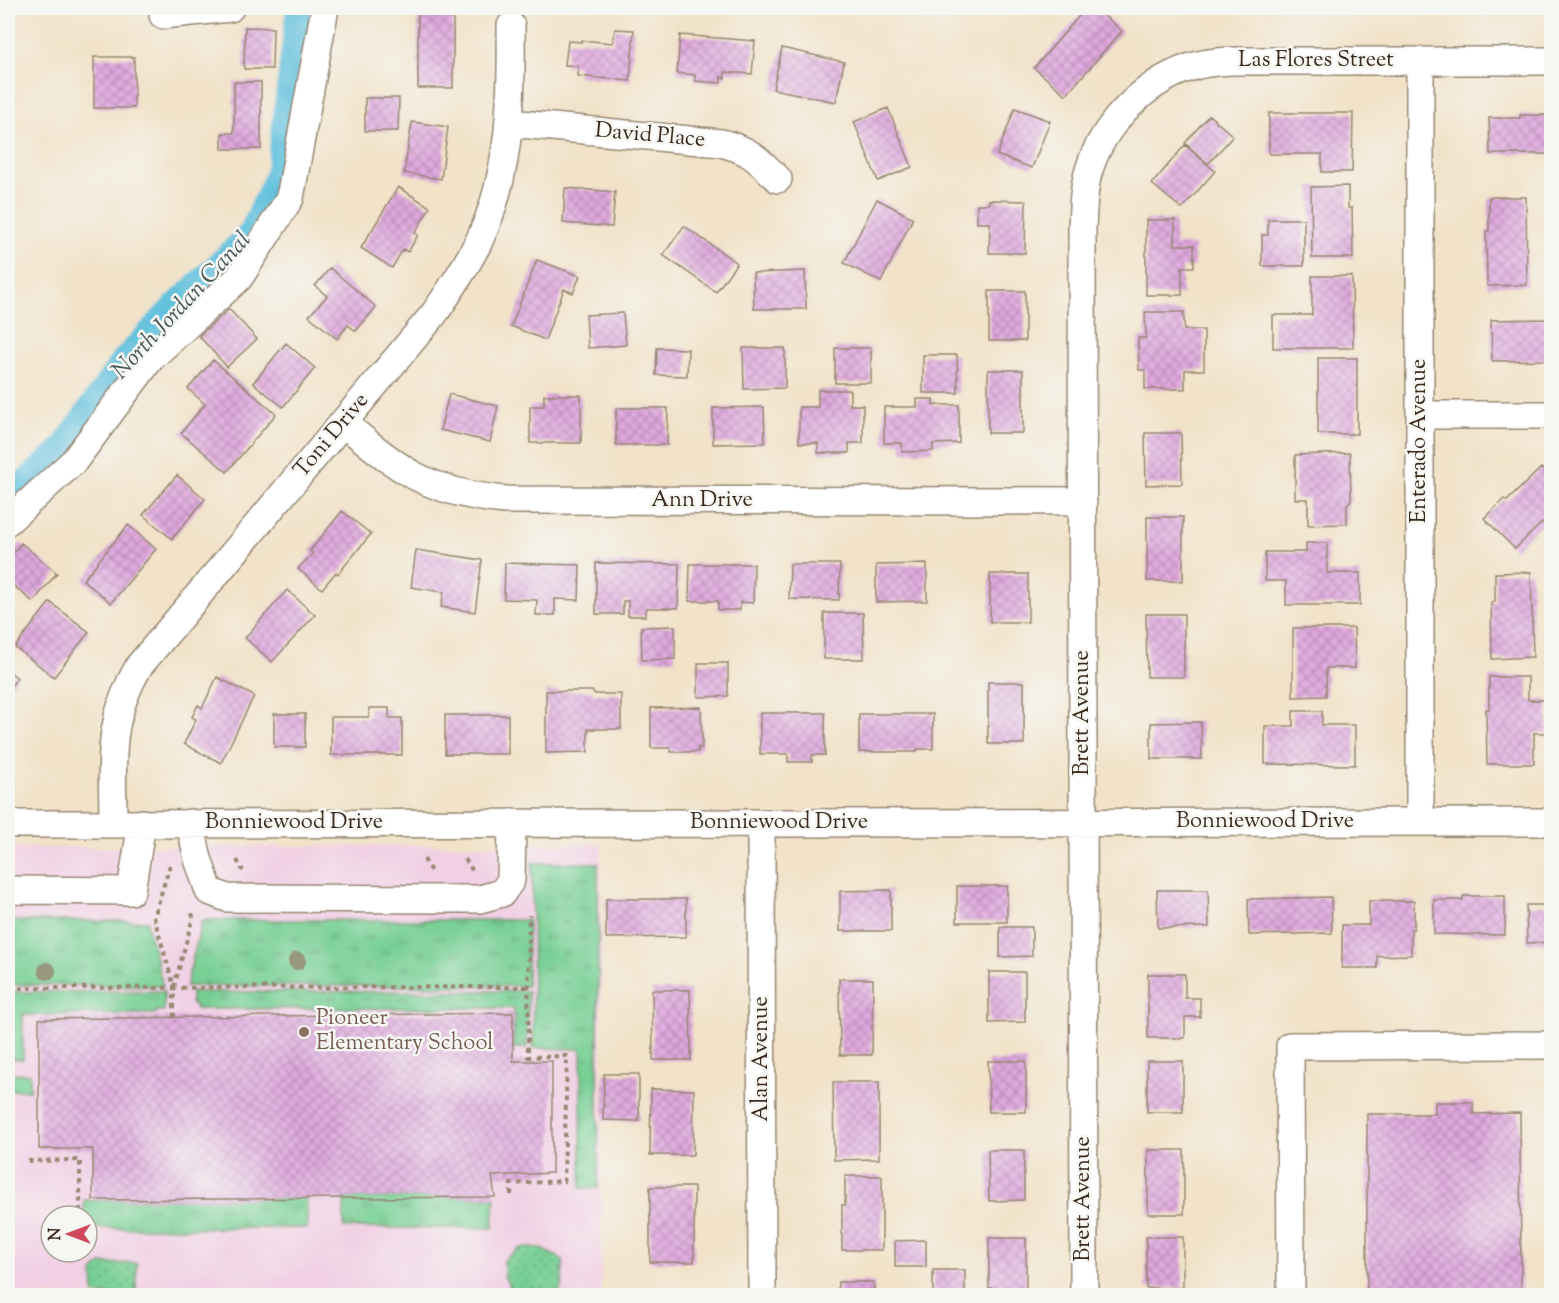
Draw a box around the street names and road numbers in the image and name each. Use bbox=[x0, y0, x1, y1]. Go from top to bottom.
street label: Las Flores Street bbox=[1238, 45, 1394, 77]
street label: David Place bbox=[594, 115, 706, 157]
street label: Enterado Avenue bbox=[1404, 359, 1436, 523]
street label: Toni Drive bbox=[287, 386, 377, 486]
street label: Ann Drive bbox=[651, 485, 753, 517]
street label: Brett Avenue bbox=[1067, 650, 1099, 776]
street label: Bonniewood Drive bbox=[1176, 806, 1354, 838]
street label: Bonniewood Drive bbox=[205, 807, 383, 839]
street label: Bonniewood Drive bbox=[690, 807, 868, 839]
street label: Alan Avenue bbox=[746, 996, 778, 1122]
street label: Brett Avenue bbox=[1068, 1136, 1100, 1262]

